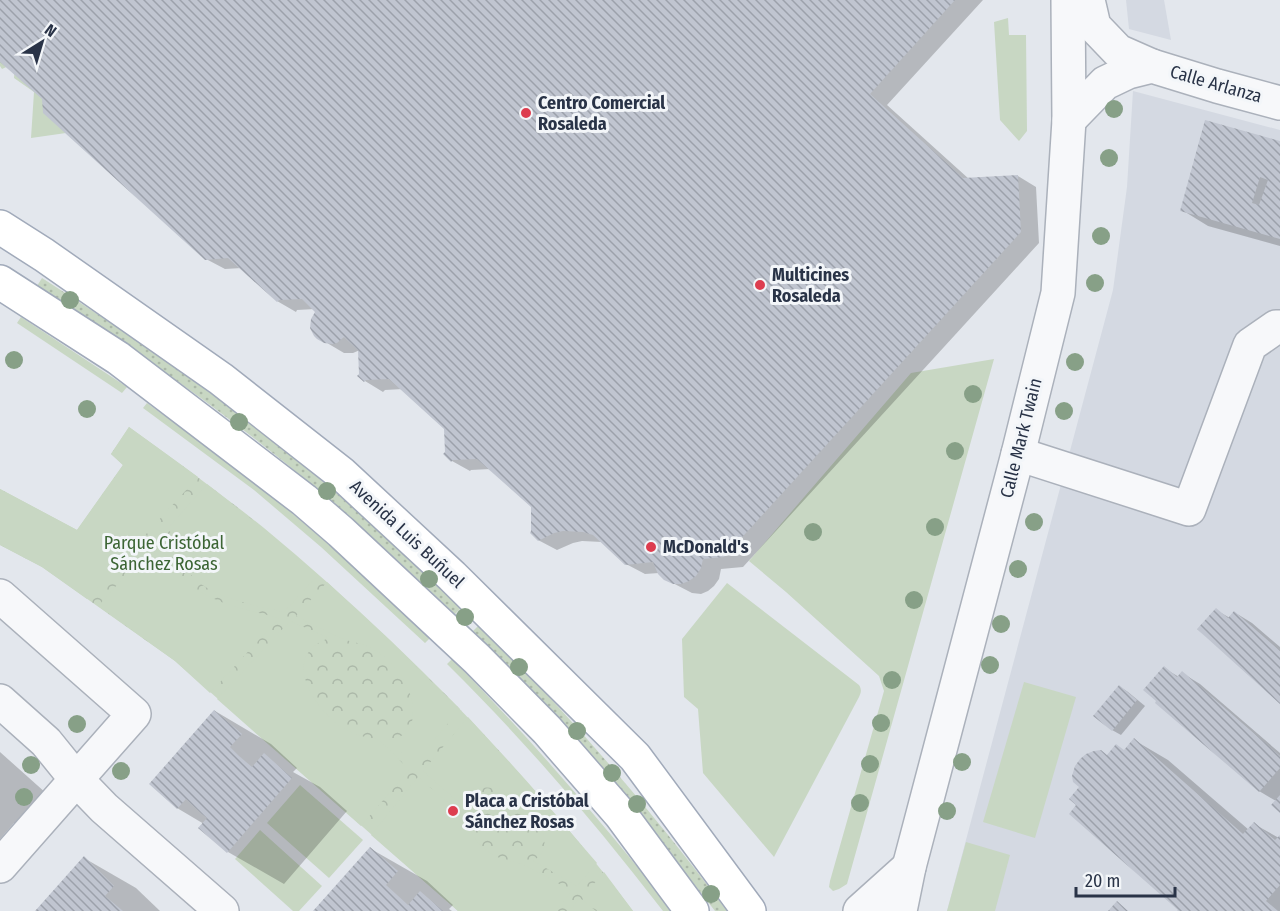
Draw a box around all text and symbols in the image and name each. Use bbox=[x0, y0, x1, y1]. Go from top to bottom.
north arrow bbox=[12, 12, 72, 72]
text: N bbox=[41, 20, 60, 41]
street label: Calle Arlanza bbox=[1168, 60, 1265, 108]
place label: Centro Comercial Rosaleda bbox=[538, 92, 665, 135]
marker: Centro Comercial Rosaleda bbox=[519, 106, 533, 120]
place label: Multicines Rosaleda bbox=[772, 264, 849, 307]
marker: Multicines Rosaleda bbox=[753, 278, 767, 292]
street label: Calle Mark Twain bbox=[995, 376, 1047, 500]
street label: Avenida Luis Buñuel bbox=[345, 475, 469, 593]
park label: Parque Cristóbal Sánchez Rosas bbox=[104, 532, 225, 575]
place label: McDonald's bbox=[663, 536, 749, 558]
marker: McDonald's bbox=[644, 540, 658, 554]
place label: Placa a Cristóbal Sánchez Rosas bbox=[465, 790, 589, 833]
marker: Placa a Cristóbal Sánchez Rosas bbox=[446, 804, 460, 818]
scale bar bbox=[1076, 860, 1175, 898]
text: 20 m bbox=[1085, 870, 1120, 892]

